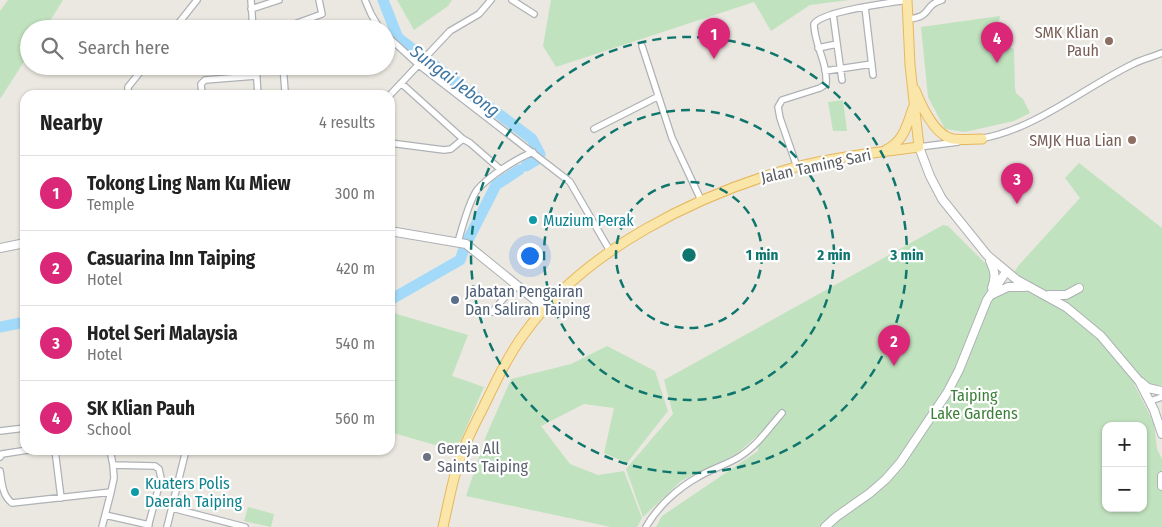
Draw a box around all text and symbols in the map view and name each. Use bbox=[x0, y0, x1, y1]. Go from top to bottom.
pin: 1 bbox=[698, 18, 730, 59]
search box bbox=[20, 20, 395, 75]
pin: 4 bbox=[981, 22, 1013, 63]
place label: SMK Klian Pauh bbox=[1035, 23, 1099, 60]
icon: search bbox=[38, 34, 66, 62]
marker: SMK Klian Pauh bbox=[1103, 35, 1115, 47]
text: Search here bbox=[78, 36, 170, 59]
water label: Sungai Jebong bbox=[405, 40, 504, 122]
text: Nearby bbox=[40, 110, 102, 136]
text: 4 results bbox=[319, 113, 375, 132]
place label: SMJK Hua Lian bbox=[1029, 131, 1122, 150]
marker: SMJK Hua Lian bbox=[1126, 134, 1138, 146]
street label: Jalan Taming Sari bbox=[759, 145, 873, 187]
pin: 3 bbox=[1001, 163, 1033, 204]
text: Tokong Ling Nam Ku Miew bbox=[87, 172, 291, 195]
text: 1 bbox=[53, 184, 59, 203]
text: 300 m bbox=[335, 184, 375, 203]
text: Temple bbox=[87, 195, 134, 214]
place label: Muzium Perak bbox=[543, 211, 634, 230]
marker: Muzium Perak bbox=[527, 214, 539, 226]
your location bbox=[517, 243, 543, 269]
centre of rings bbox=[680, 246, 698, 264]
text: 1 min bbox=[746, 246, 778, 264]
text: 2 min bbox=[816, 246, 851, 264]
text: 3 min bbox=[889, 246, 924, 264]
text: Casuarina Inn Taiping bbox=[87, 247, 255, 270]
text: 2 bbox=[52, 259, 60, 278]
text: 420 m bbox=[336, 259, 375, 278]
text: Hotel bbox=[87, 270, 122, 289]
place label: Jabatan Pengairan Dan Saliran Taiping bbox=[465, 282, 591, 319]
marker: Jabatan Pengairan Dan Saliran Taiping bbox=[449, 294, 461, 306]
text: Hotel Seri Malaysia bbox=[87, 322, 238, 345]
pin: 2 bbox=[878, 325, 910, 366]
text: 3 bbox=[52, 334, 60, 353]
text: 540 m bbox=[336, 334, 375, 353]
text: Hotel bbox=[87, 345, 122, 364]
park label: Taiping Lake Gardens bbox=[930, 386, 1018, 423]
text: SK Klian Pauh bbox=[87, 397, 195, 420]
text: 4 bbox=[52, 409, 60, 428]
text: 560 m bbox=[335, 409, 375, 428]
text: School bbox=[87, 420, 131, 439]
map controls bbox=[1102, 422, 1147, 512]
button: + bbox=[1102, 422, 1147, 467]
place label: Gereja All Saints Taiping bbox=[437, 439, 529, 476]
marker: Gereja All Saints Taiping bbox=[421, 451, 433, 463]
button: − bbox=[1102, 467, 1147, 512]
place label: Kuaters Polis Daerah Taiping bbox=[145, 474, 242, 511]
marker: Kuaters Polis Daerah Taiping bbox=[129, 486, 141, 498]

